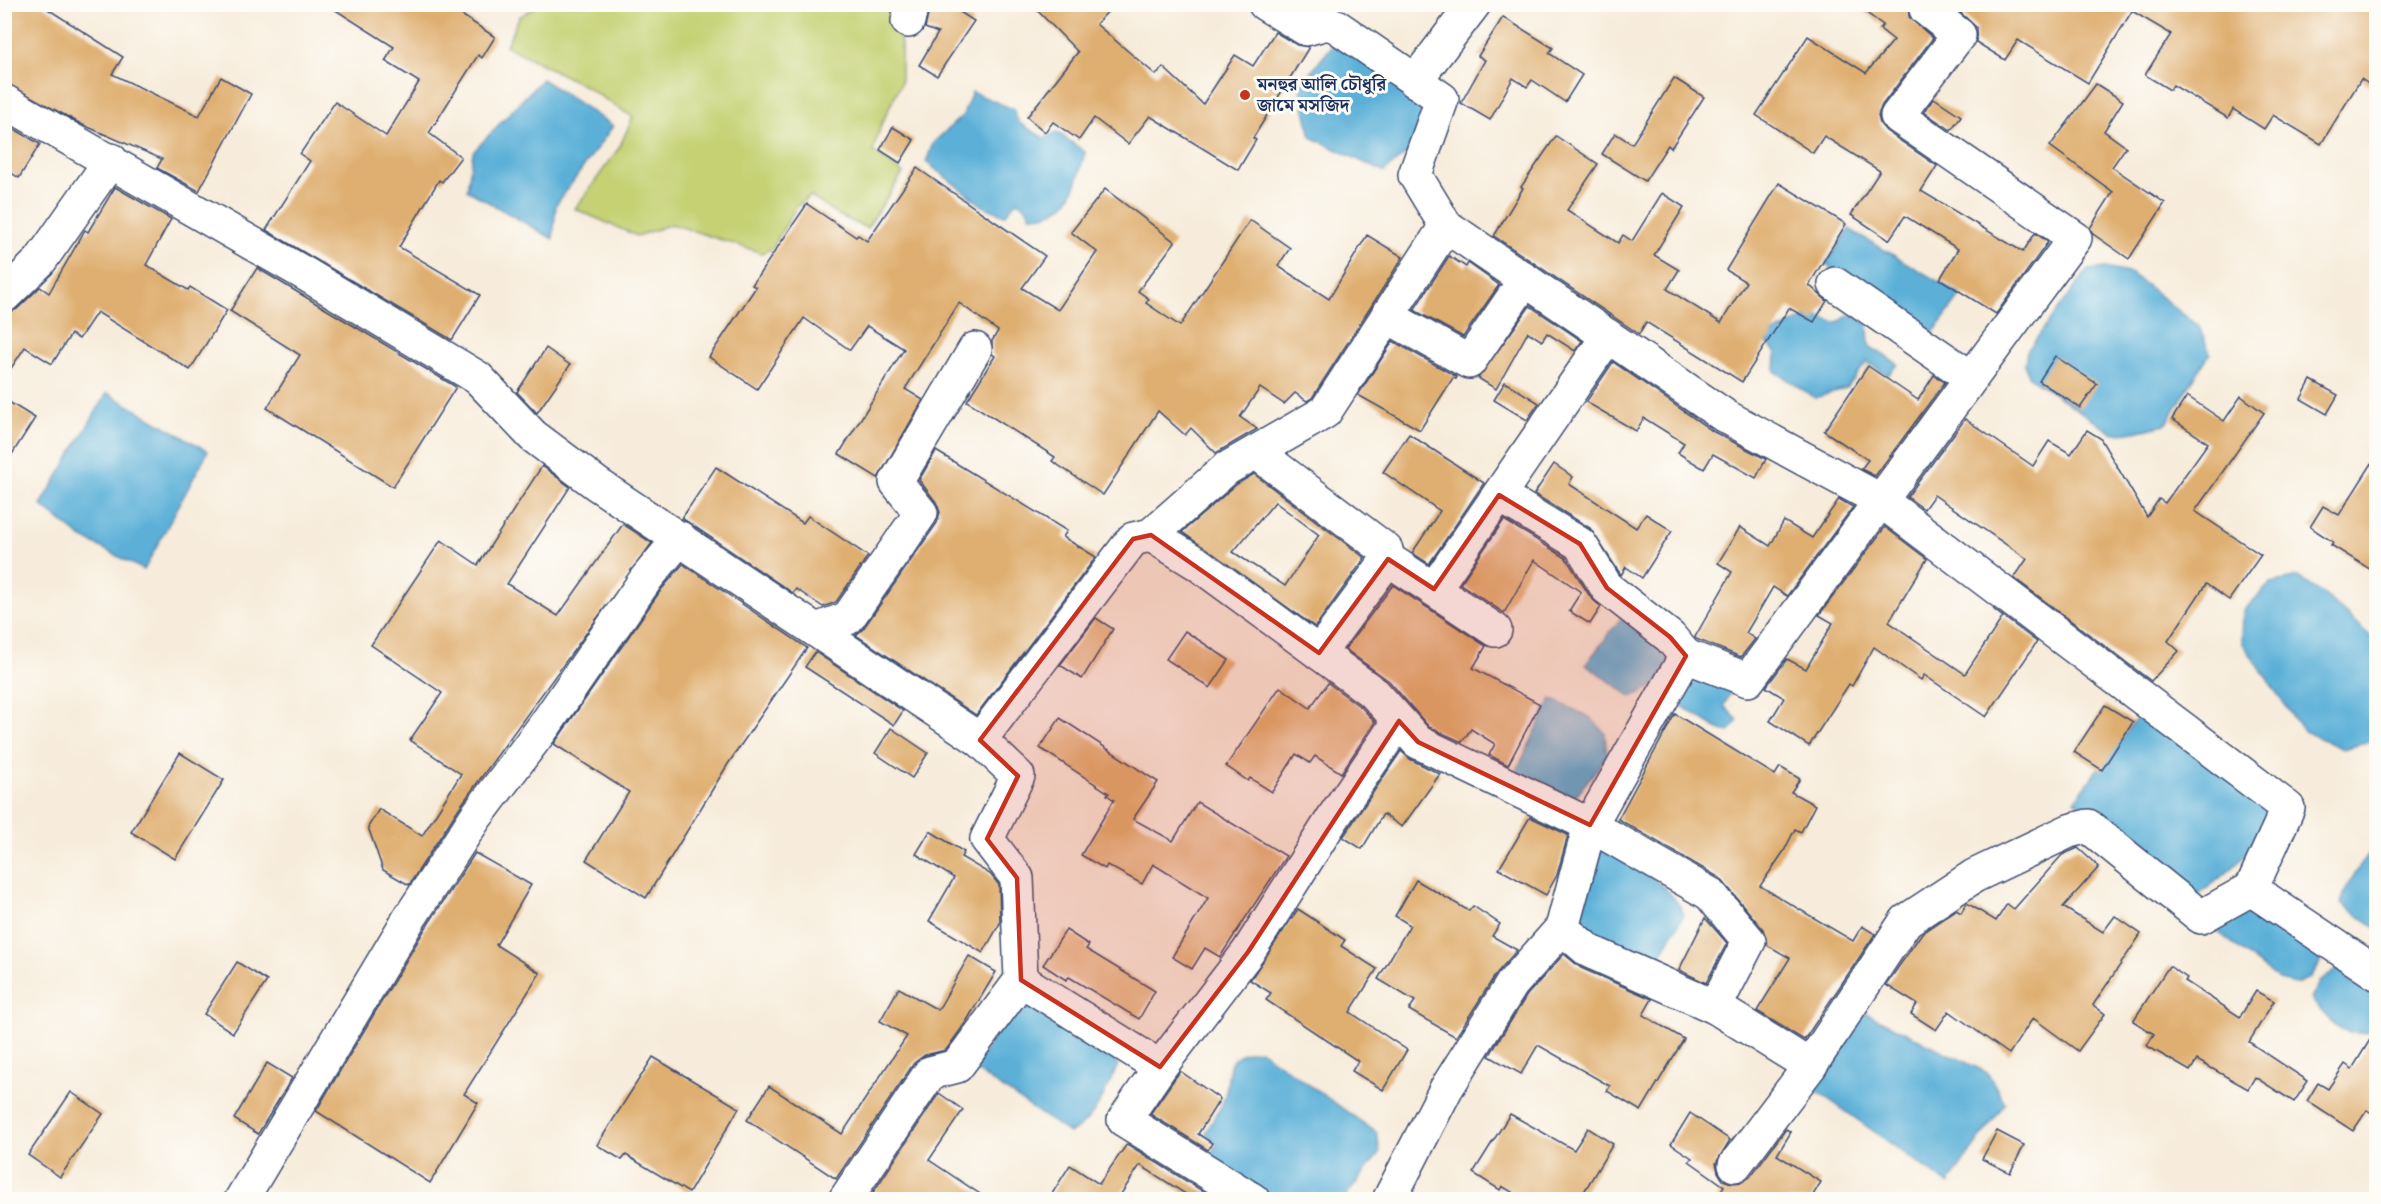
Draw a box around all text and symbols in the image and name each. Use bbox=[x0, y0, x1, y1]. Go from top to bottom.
place label: মনহুর আলি চৌধুরি জামে মসজিদ bbox=[1256, 73, 1387, 119]
marker: মনহুর আলি চৌধুরি জামে মসজিদ bbox=[1238, 88, 1252, 102]

